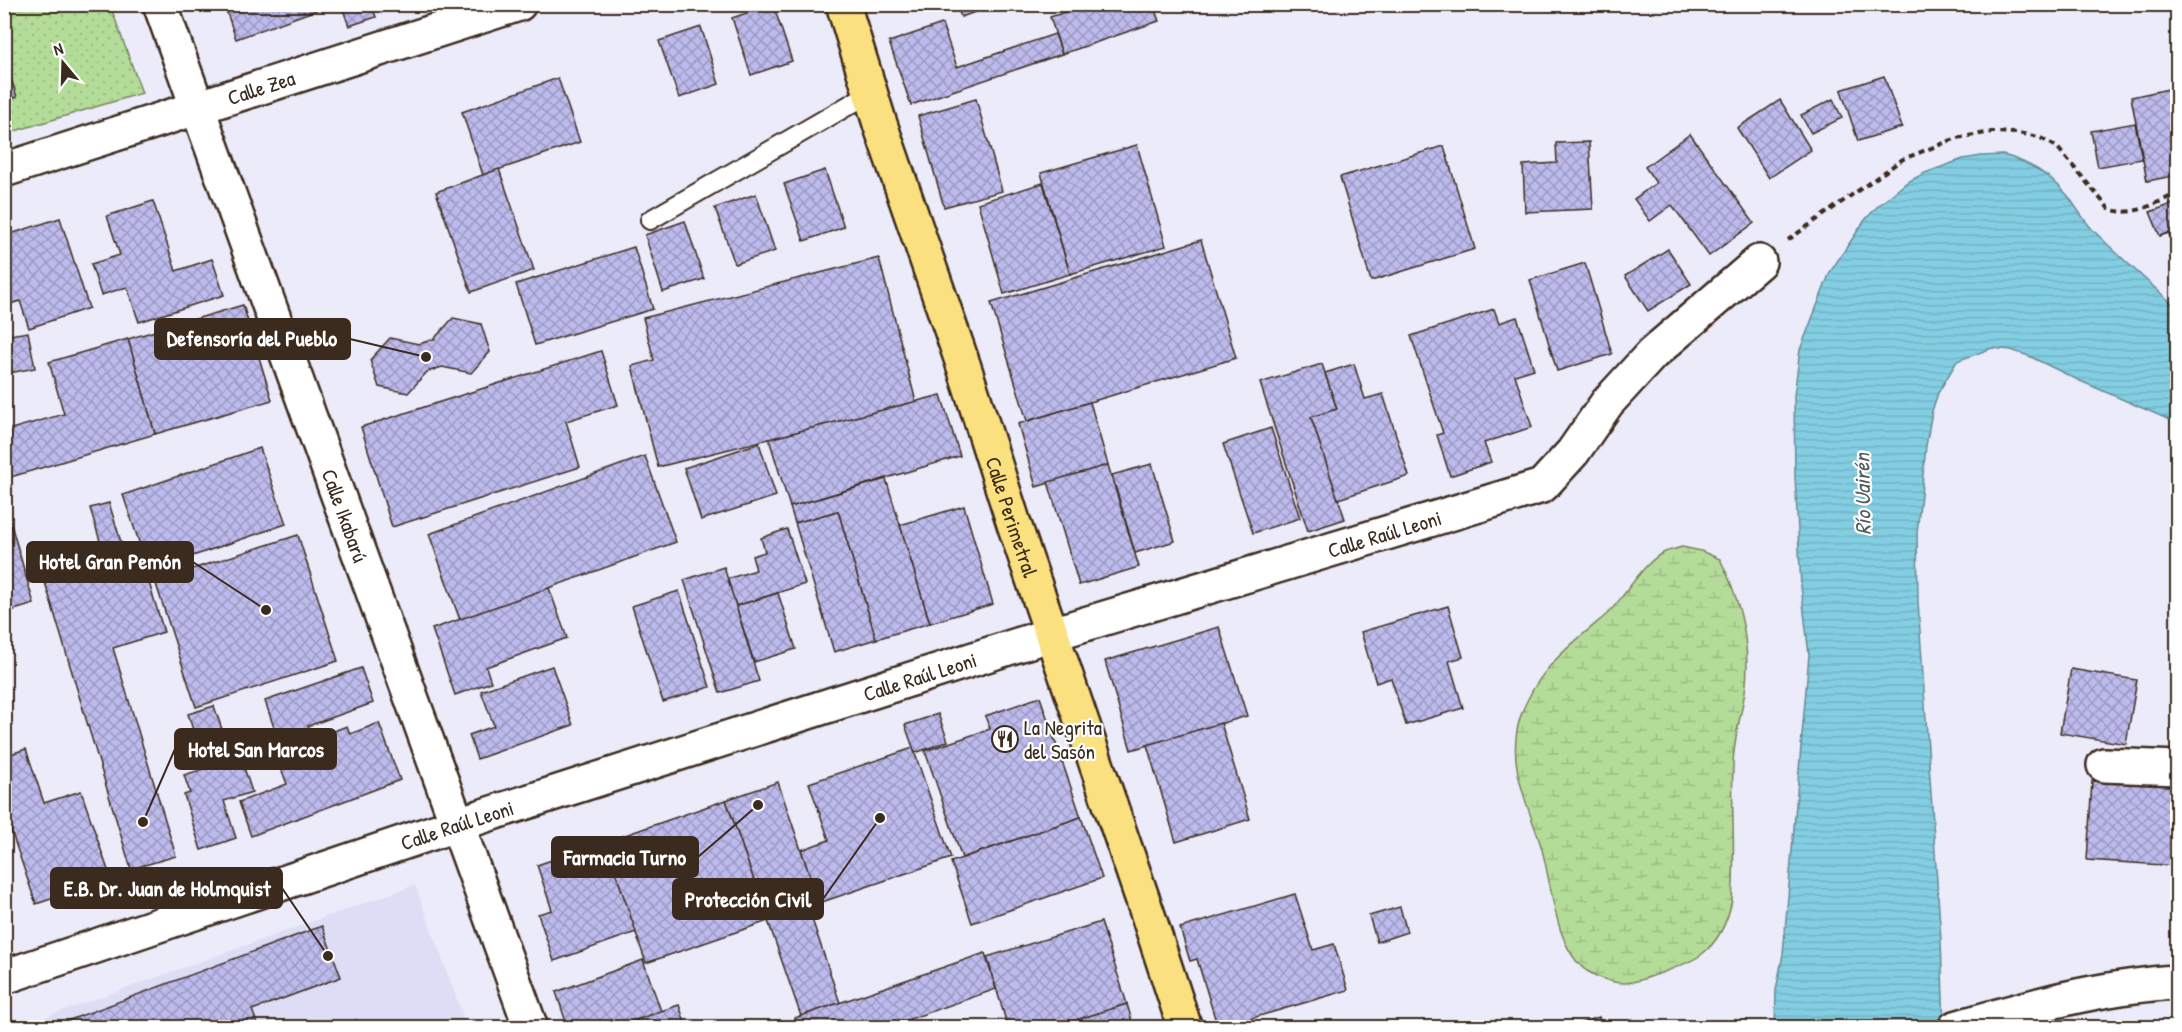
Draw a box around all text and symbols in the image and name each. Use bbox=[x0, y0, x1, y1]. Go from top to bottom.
north arrow bbox=[33, 33, 93, 93]
text: N bbox=[51, 37, 66, 61]
street label: Calle Zea bbox=[224, 63, 298, 112]
callout: Defensoría del Pueblo bbox=[155, 319, 350, 359]
text: Defensoría del Pueblo bbox=[167, 323, 337, 353]
water label: Río Uairén bbox=[1846, 451, 1878, 535]
street label: Calle Perimetral bbox=[979, 453, 1046, 581]
street label: Calle Ikabarú bbox=[315, 465, 376, 567]
street label: Calle Raúl Leoni bbox=[1324, 503, 1445, 564]
callout: Hotel Gran Pemón bbox=[27, 542, 193, 582]
text: Hotel Gran Pemón bbox=[39, 546, 181, 576]
street label: Calle Raúl Leoni bbox=[859, 645, 980, 708]
place label: La Negrita del Sasón bbox=[1024, 713, 1102, 766]
restaurant icon: La Negrita del Sasón bbox=[990, 724, 1020, 754]
callout: Hotel San Marcos bbox=[175, 729, 336, 769]
text: Hotel San Marcos bbox=[188, 734, 325, 764]
street label: Calle Raúl Leoni bbox=[397, 793, 517, 857]
callout: Farmacia Turno bbox=[552, 837, 698, 877]
text: Farmacia Turno bbox=[563, 842, 686, 872]
callout: E.B. Dr. Juan de Holmquist bbox=[51, 868, 282, 908]
text: E.B. Dr. Juan de Holmquist bbox=[64, 873, 272, 904]
callout: Protección Civil bbox=[673, 879, 823, 919]
text: Protección Civil bbox=[685, 884, 812, 914]

